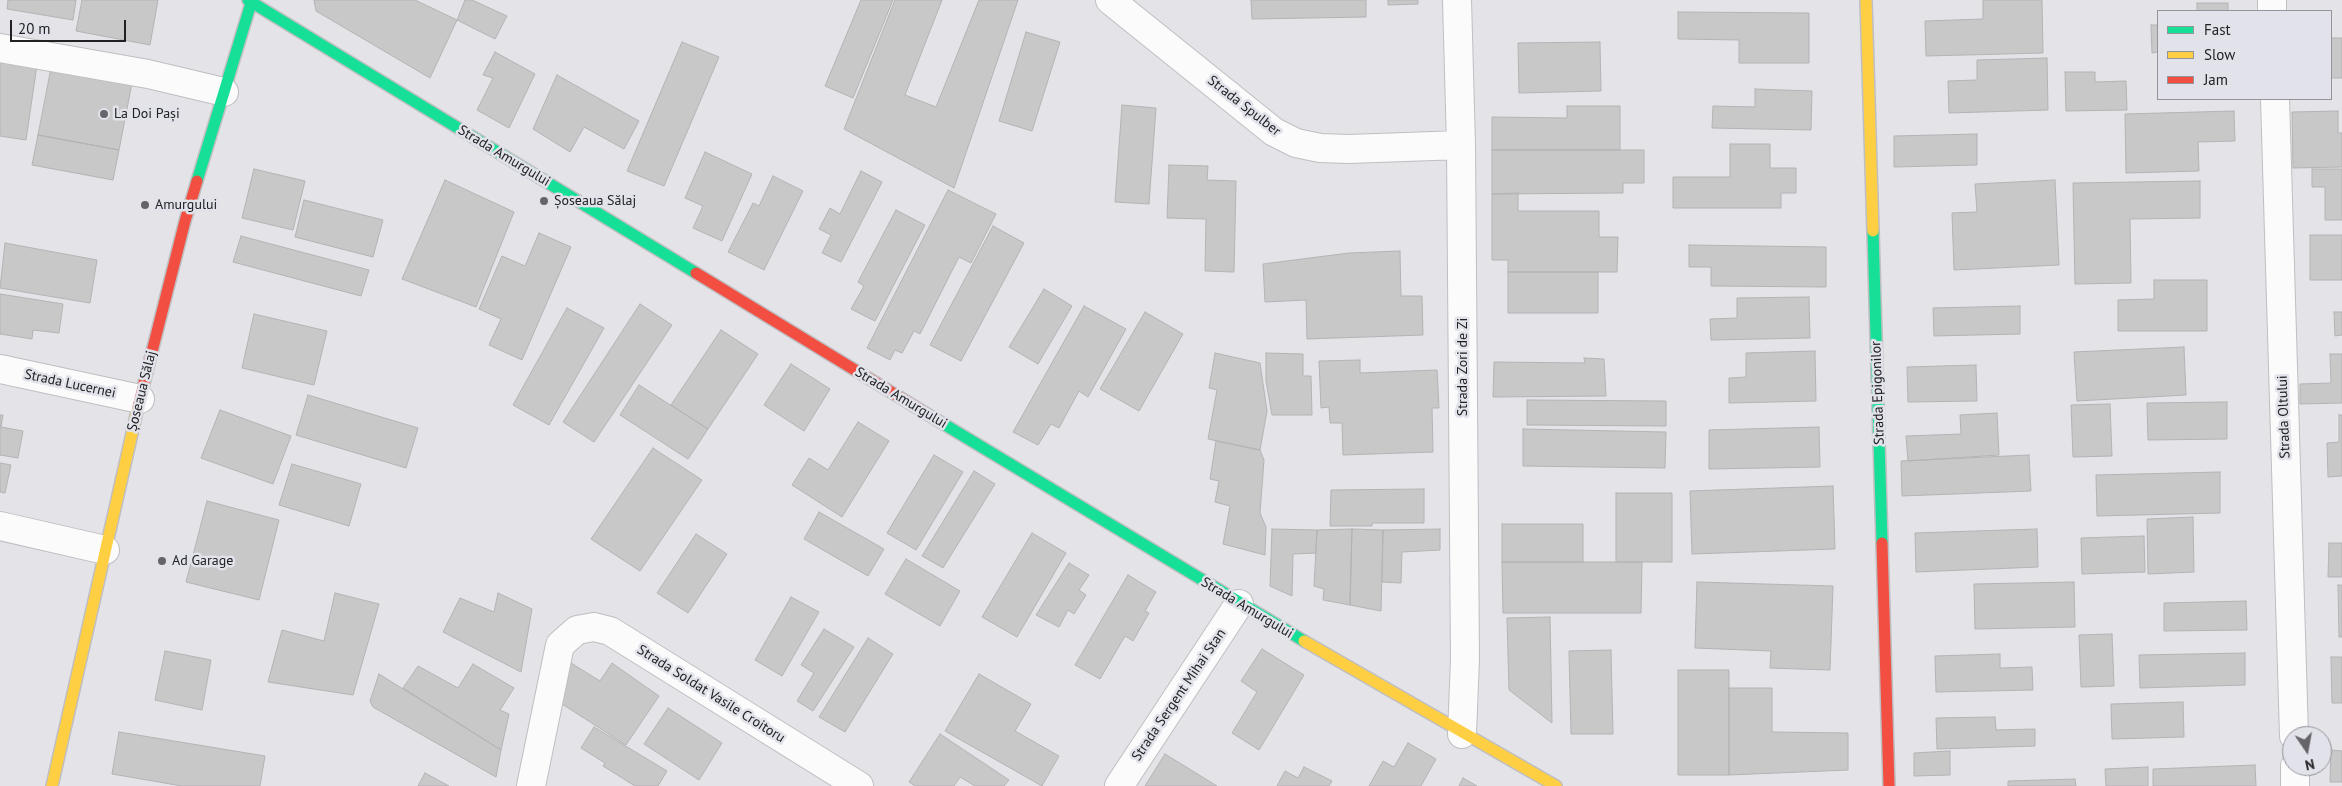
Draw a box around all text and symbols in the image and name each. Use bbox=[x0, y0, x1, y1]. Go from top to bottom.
scale bar bbox=[12, 10, 129, 42]
legend bbox=[2157, 10, 2332, 100]
text: 20 m bbox=[18, 19, 51, 38]
text: Fast bbox=[2204, 20, 2231, 39]
text: Slow bbox=[2204, 45, 2235, 64]
text: Jam bbox=[2204, 70, 2228, 89]
street label: Strada Spulber bbox=[1204, 72, 1284, 140]
place label: La Doi Pași bbox=[114, 106, 180, 122]
marker: La Doi Pași bbox=[98, 108, 110, 120]
street label: Strada Amurgului bbox=[455, 122, 553, 190]
place label: Șoseaua Sălaj bbox=[554, 193, 636, 209]
marker: Șoseaua Sălaj bbox=[538, 195, 550, 207]
place label: Amurgului bbox=[155, 197, 217, 213]
marker: Amurgului bbox=[139, 199, 151, 211]
street label: Strada Zori de Zi bbox=[1455, 318, 1471, 416]
street label: Strada Epigonilor bbox=[1868, 341, 1888, 445]
street label: Șoseaua Sălaj bbox=[124, 349, 160, 433]
street label: Strada Amurgului bbox=[852, 364, 950, 432]
street label: Strada Lucernei bbox=[23, 366, 117, 402]
street label: Strada Oltului bbox=[2274, 375, 2294, 459]
place label: Ad Garage bbox=[172, 553, 233, 569]
marker: Ad Garage bbox=[156, 555, 168, 567]
street label: Strada Amurgului bbox=[1198, 574, 1296, 642]
street label: Strada Sergent Mihai Stan bbox=[1128, 626, 1230, 764]
street label: Strada Soldat Vasile Croitoru bbox=[634, 642, 788, 746]
north arrow bbox=[2282, 726, 2332, 776]
text: N bbox=[2304, 755, 2316, 774]

